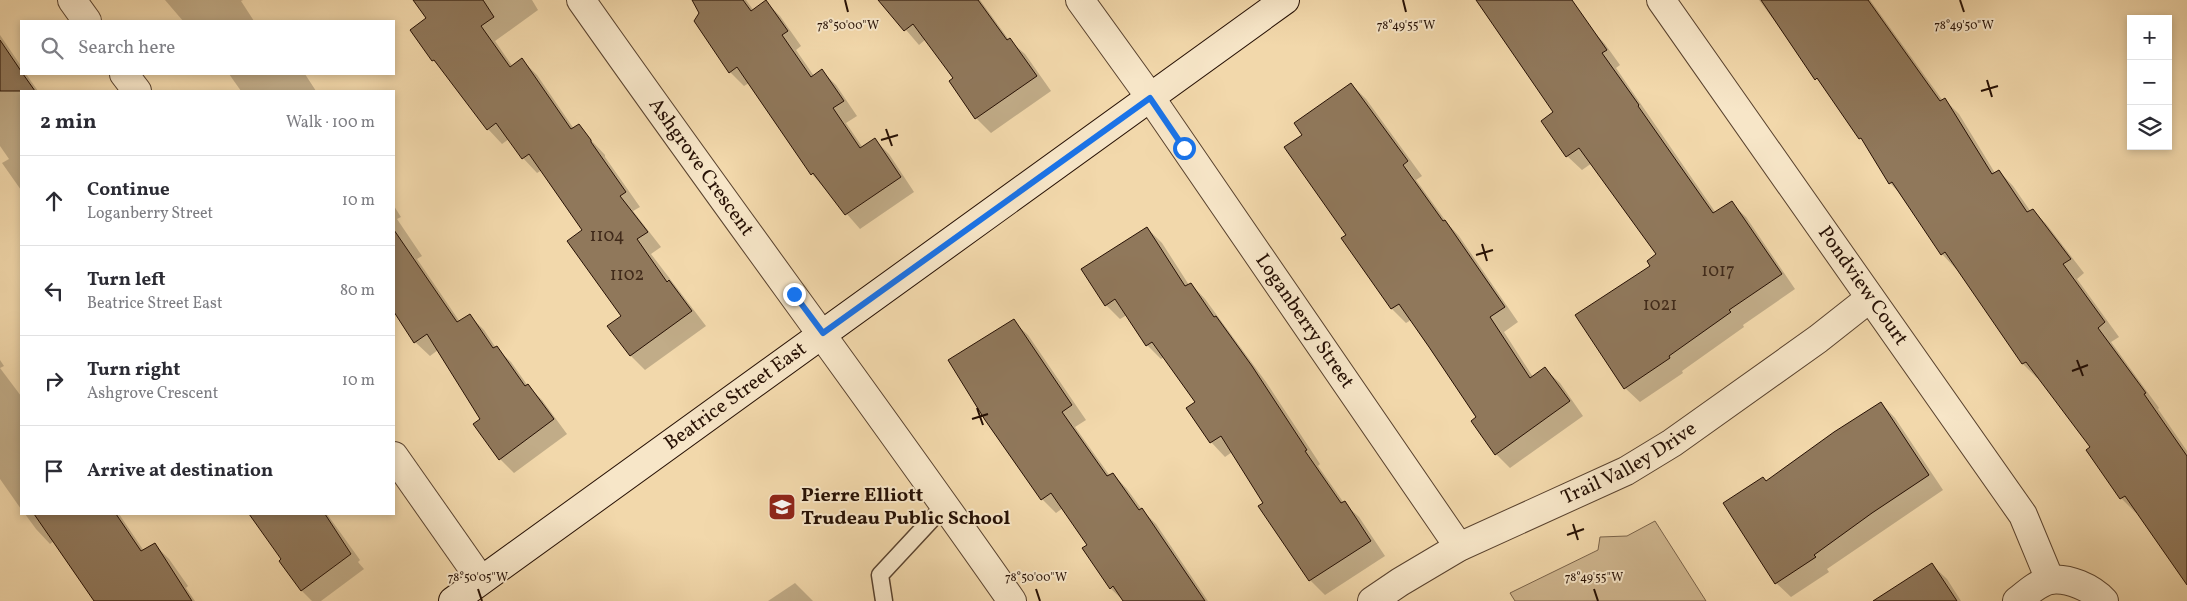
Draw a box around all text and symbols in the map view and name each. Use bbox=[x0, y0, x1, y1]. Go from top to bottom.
map controls bbox=[2127, 15, 2172, 150]
button: + bbox=[2127, 15, 2172, 60]
text: 78°50'00"W bbox=[817, 18, 879, 34]
text: 78°49'55"W bbox=[1377, 18, 1435, 34]
text: 78°49'50"W bbox=[1934, 18, 1994, 34]
search box bbox=[20, 20, 395, 75]
icon: search bbox=[38, 34, 66, 62]
text: Search here bbox=[78, 35, 175, 61]
button: − bbox=[2127, 60, 2172, 105]
street label: Ashgrove Crescent bbox=[641, 93, 760, 243]
button: layers bbox=[2127, 105, 2172, 150]
text: 2 min bbox=[40, 108, 97, 137]
text: Walk · 100 m bbox=[286, 112, 375, 134]
route start bbox=[1173, 137, 1196, 160]
text: Continue bbox=[87, 177, 170, 203]
icon: ahead bbox=[40, 187, 68, 215]
text: 10 m bbox=[342, 190, 375, 212]
text: Loganberry Street bbox=[87, 203, 213, 225]
street label: Pondview Court bbox=[1810, 221, 1914, 352]
house number: 1104 bbox=[589, 224, 625, 249]
street label: Loganberry Street bbox=[1248, 249, 1360, 395]
house number: 1017 bbox=[1701, 259, 1735, 284]
house number: 1102 bbox=[610, 263, 644, 288]
text: Turn left bbox=[87, 267, 166, 293]
icon: left bbox=[40, 277, 68, 305]
text: 80 m bbox=[340, 280, 375, 302]
route end bbox=[783, 283, 806, 306]
text: Beatrice Street East bbox=[87, 293, 223, 315]
house number: 1021 bbox=[1643, 293, 1677, 318]
street label: Beatrice Street East bbox=[659, 336, 813, 458]
text: Turn right bbox=[87, 357, 180, 383]
icon: right bbox=[40, 367, 68, 395]
text: 10 m bbox=[342, 370, 375, 392]
text: Ashgrove Crescent bbox=[87, 383, 218, 405]
street label: Trail Valley Drive bbox=[1557, 416, 1703, 512]
icon: arrive bbox=[40, 457, 68, 485]
text: Arrive at destination bbox=[87, 458, 273, 484]
place label: Pierre Elliott Trudeau Public School bbox=[801, 482, 1010, 533]
school or university icon: Pierre Elliott Trudeau Public School bbox=[767, 492, 797, 522]
text: 78°50'05"W bbox=[448, 570, 508, 586]
text: 78°50'00"W bbox=[1005, 570, 1067, 586]
text: 78°49'55"W bbox=[1565, 570, 1623, 586]

